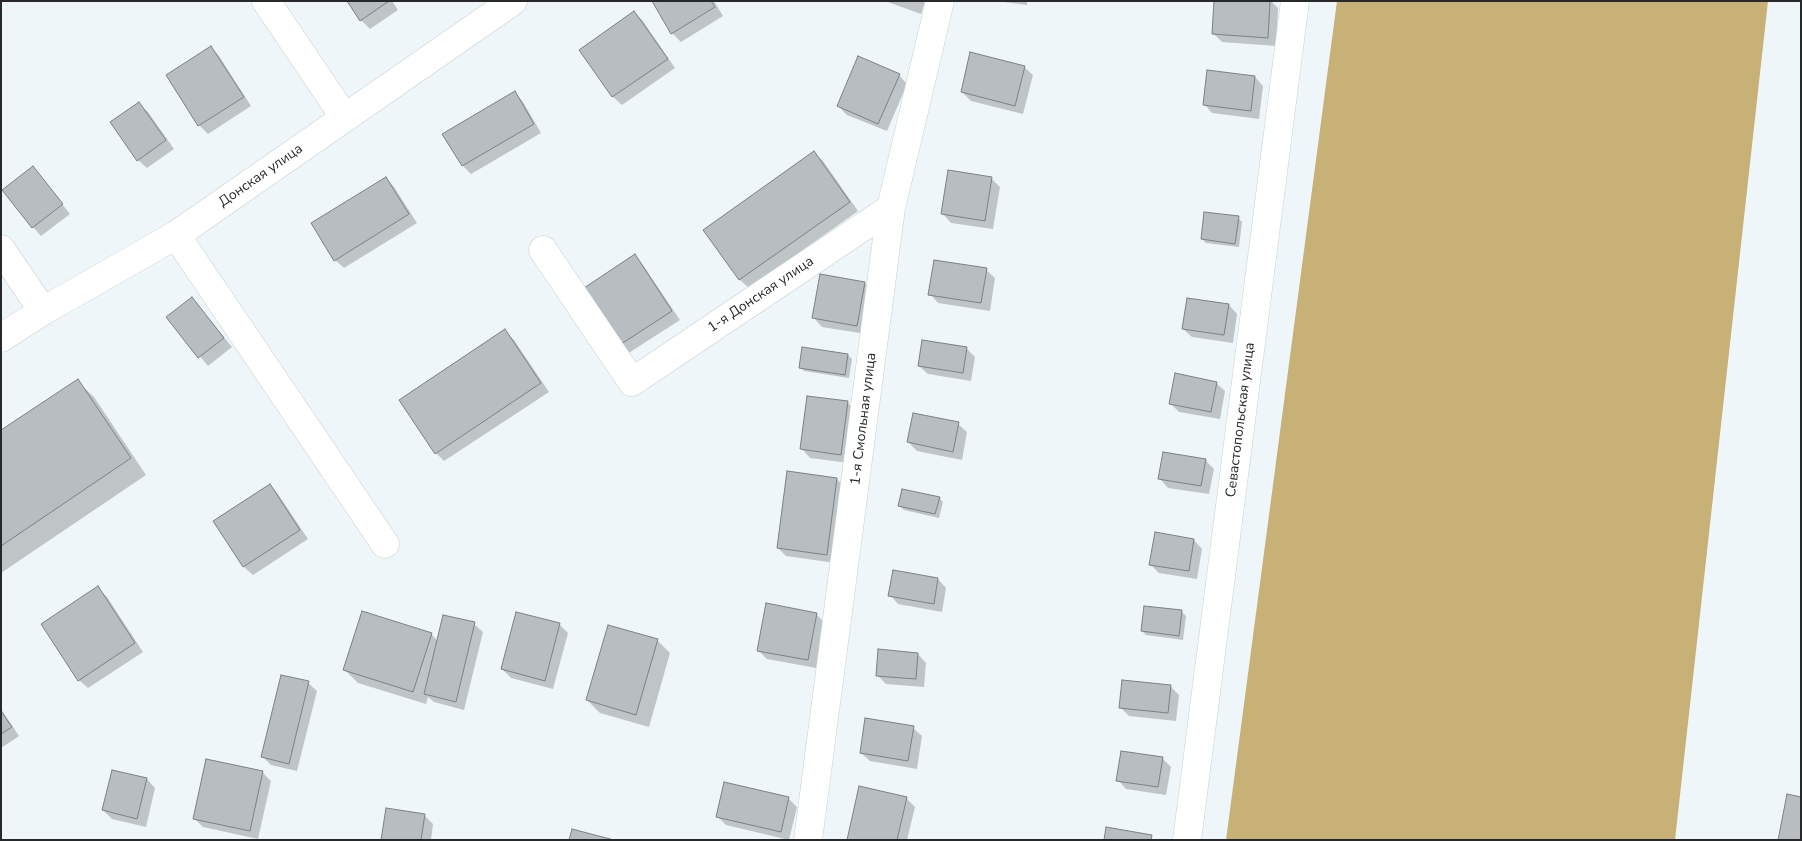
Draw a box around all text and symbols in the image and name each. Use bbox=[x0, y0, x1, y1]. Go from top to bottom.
street label: Донская улица bbox=[216, 141, 306, 211]
street label: 1-я Донская улица bbox=[705, 253, 817, 337]
street label: Севастопольская улица bbox=[1223, 342, 1259, 498]
street label: 1-я Смольная улица bbox=[848, 352, 880, 486]

